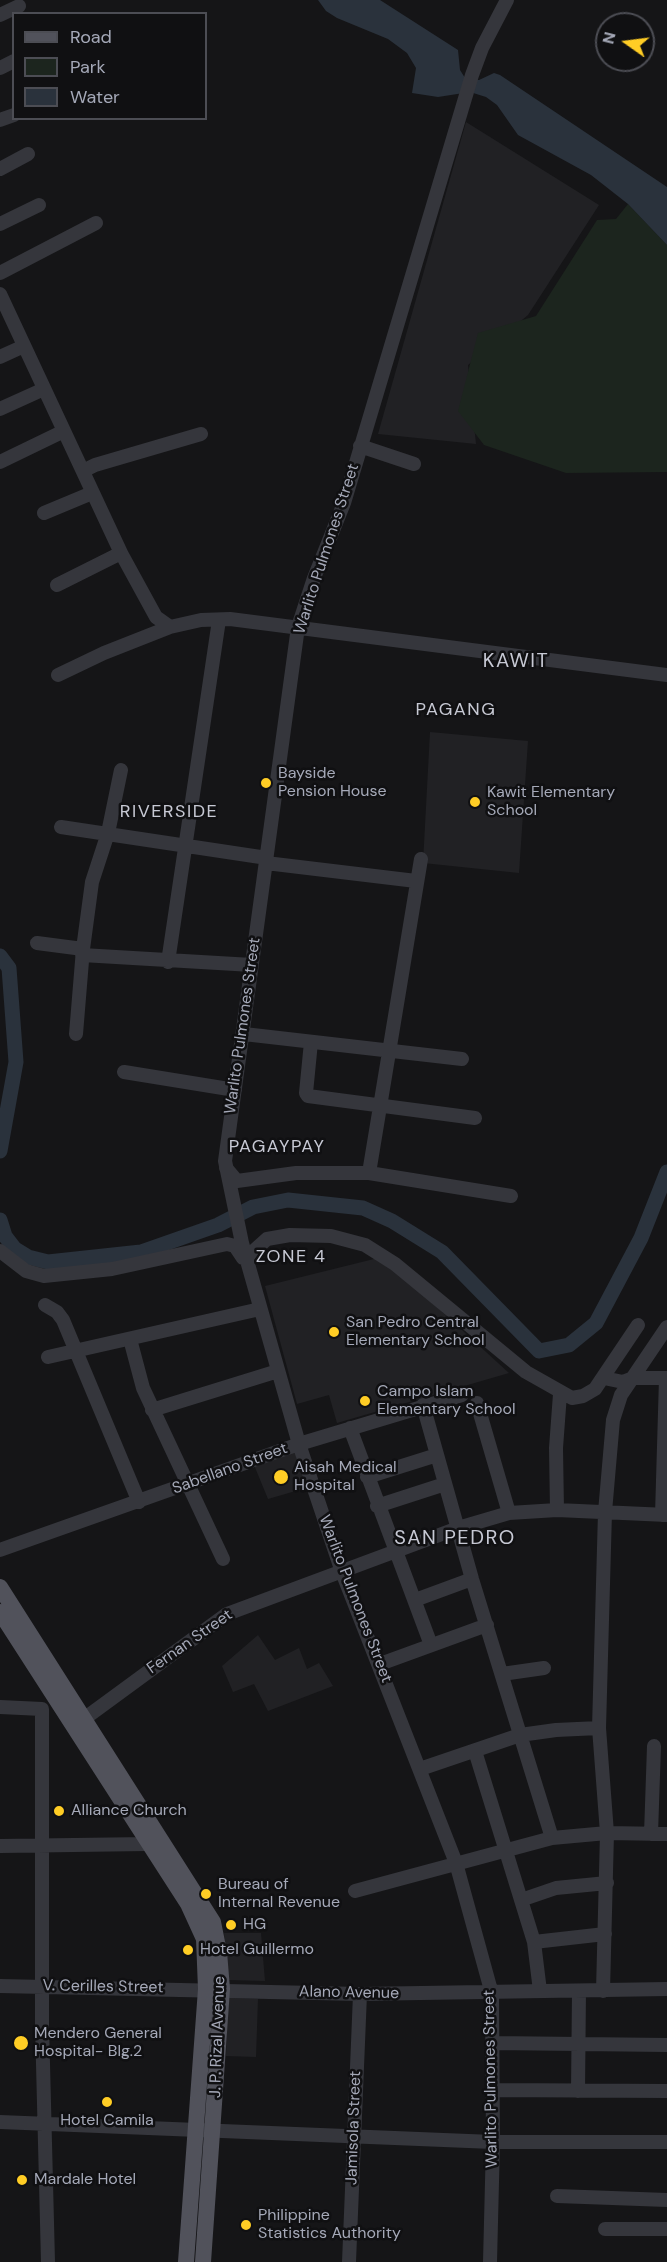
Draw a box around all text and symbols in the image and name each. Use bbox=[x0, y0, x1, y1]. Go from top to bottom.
legend bbox=[12, 12, 207, 120]
north arrow bbox=[595, 12, 655, 72]
text: Road bbox=[70, 25, 112, 49]
text: N bbox=[597, 30, 621, 46]
text: Park bbox=[70, 55, 106, 79]
text: Water bbox=[70, 85, 120, 109]
street label: Warlito Pulmones Street bbox=[290, 461, 364, 637]
district label: KAWIT bbox=[483, 650, 549, 674]
district label: PAGANG bbox=[416, 699, 496, 721]
place label: Bayside Pension House bbox=[278, 764, 387, 802]
marker: Bayside Pension House bbox=[259, 776, 273, 790]
place label: Kawit Elementary School bbox=[487, 783, 615, 821]
marker: Kawit Elementary School bbox=[468, 795, 482, 809]
district label: RIVERSIDE bbox=[120, 801, 218, 823]
street label: Warlito Pulmones Street bbox=[221, 936, 265, 1116]
district label: PAGAYPAY bbox=[229, 1136, 325, 1158]
district label: ZONE 4 bbox=[256, 1246, 326, 1268]
place label: San Pedro Central Elementary School bbox=[346, 1313, 484, 1351]
marker: San Pedro Central Elementary School bbox=[327, 1325, 341, 1339]
place label: Campo Islam Elementary School bbox=[377, 1382, 515, 1420]
marker: Campo Islam Elementary School bbox=[358, 1394, 372, 1408]
street label: Sabellano Street bbox=[170, 1439, 290, 1499]
place label: Aisah Medical Hospital bbox=[294, 1458, 396, 1496]
marker: Aisah Medical Hospital bbox=[272, 1468, 290, 1486]
street label: Warlito Pulmones Street bbox=[314, 1512, 396, 1686]
district label: SAN PEDRO bbox=[394, 1527, 516, 1551]
street label: Fernan Street bbox=[144, 1605, 236, 1679]
place label: Alliance Church bbox=[71, 1801, 187, 1821]
marker: Alliance Church bbox=[52, 1804, 66, 1818]
place label: Bureau of Internal Revenue bbox=[218, 1875, 340, 1913]
marker: Bureau of Internal Revenue bbox=[199, 1887, 213, 1901]
place label: HG bbox=[243, 1915, 266, 1935]
marker: HG bbox=[224, 1918, 238, 1932]
place label: Hotel Guillermo bbox=[200, 1940, 314, 1960]
marker: Hotel Guillermo bbox=[181, 1943, 195, 1957]
street label: V. Cerilles Street bbox=[42, 1976, 164, 1998]
street label: J. P. Rizal Avenue bbox=[206, 1976, 230, 2098]
street label: Alano Avenue bbox=[299, 1983, 399, 2003]
street label: Warlito Pulmones Street bbox=[480, 1990, 502, 2168]
place label: Mendero General Hospital- Blg.2 bbox=[34, 2024, 162, 2062]
marker: Mendero General Hospital- Blg.2 bbox=[12, 2034, 30, 2052]
street label: Jamisola Street bbox=[342, 2071, 366, 2185]
marker: Hotel Camila bbox=[100, 2095, 114, 2109]
place label: Hotel Camila bbox=[60, 2111, 154, 2131]
place label: Mardale Hotel bbox=[34, 2170, 136, 2190]
marker: Mardale Hotel bbox=[15, 2173, 29, 2187]
place label: Philippine Statistics Authority bbox=[258, 2206, 401, 2244]
marker: Philippine Statistics Authority bbox=[239, 2218, 253, 2232]

